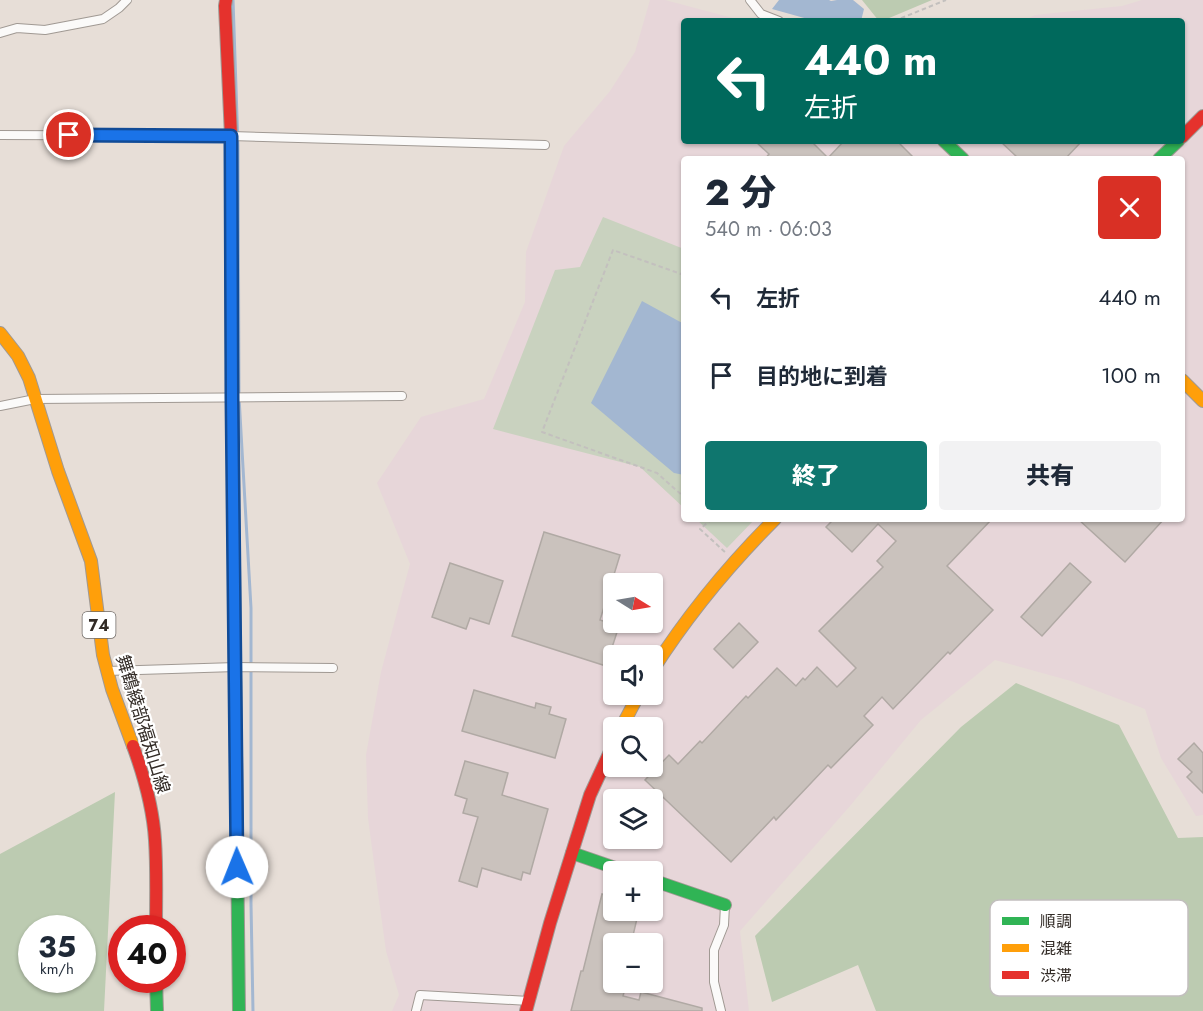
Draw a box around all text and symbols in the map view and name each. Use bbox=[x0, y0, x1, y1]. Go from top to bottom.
text: 440 m bbox=[804, 30, 937, 91]
icon: left bbox=[705, 42, 783, 120]
text: 左折 bbox=[804, 88, 858, 127]
pin bbox=[43, 109, 94, 160]
icon: arrive bbox=[52, 118, 85, 151]
text: 2 分 bbox=[705, 166, 776, 218]
button: close bbox=[1098, 176, 1161, 239]
text: 540 m · 06:03 bbox=[705, 215, 832, 244]
icon: left bbox=[705, 281, 738, 314]
text: 440 m bbox=[1098, 281, 1161, 313]
text: 左折 bbox=[756, 282, 800, 314]
icon: arrive bbox=[705, 359, 738, 392]
text: 100 m bbox=[1101, 359, 1161, 391]
text: 目的地に到着 bbox=[756, 360, 888, 392]
button: 終了 bbox=[705, 441, 927, 510]
button: 共有 bbox=[939, 441, 1161, 510]
north arrow bbox=[603, 573, 663, 633]
map controls bbox=[603, 573, 663, 993]
road number: 74 bbox=[82, 612, 116, 638]
button: sound bbox=[603, 645, 663, 705]
street label: 舞鶴綾部福知山線 bbox=[110, 651, 176, 797]
button: search bbox=[603, 717, 663, 777]
button: layers bbox=[603, 789, 663, 849]
position arrow bbox=[205, 835, 269, 899]
button: + bbox=[603, 861, 663, 921]
legend bbox=[990, 900, 1188, 996]
text: 順調 bbox=[1040, 910, 1072, 933]
speed limit sign: 40 bbox=[108, 915, 186, 993]
text: 35 bbox=[38, 925, 76, 968]
button: − bbox=[603, 933, 663, 993]
text: 混雑 bbox=[1040, 937, 1072, 960]
text: km/h bbox=[40, 958, 74, 980]
text: 渋滞 bbox=[1040, 964, 1072, 987]

